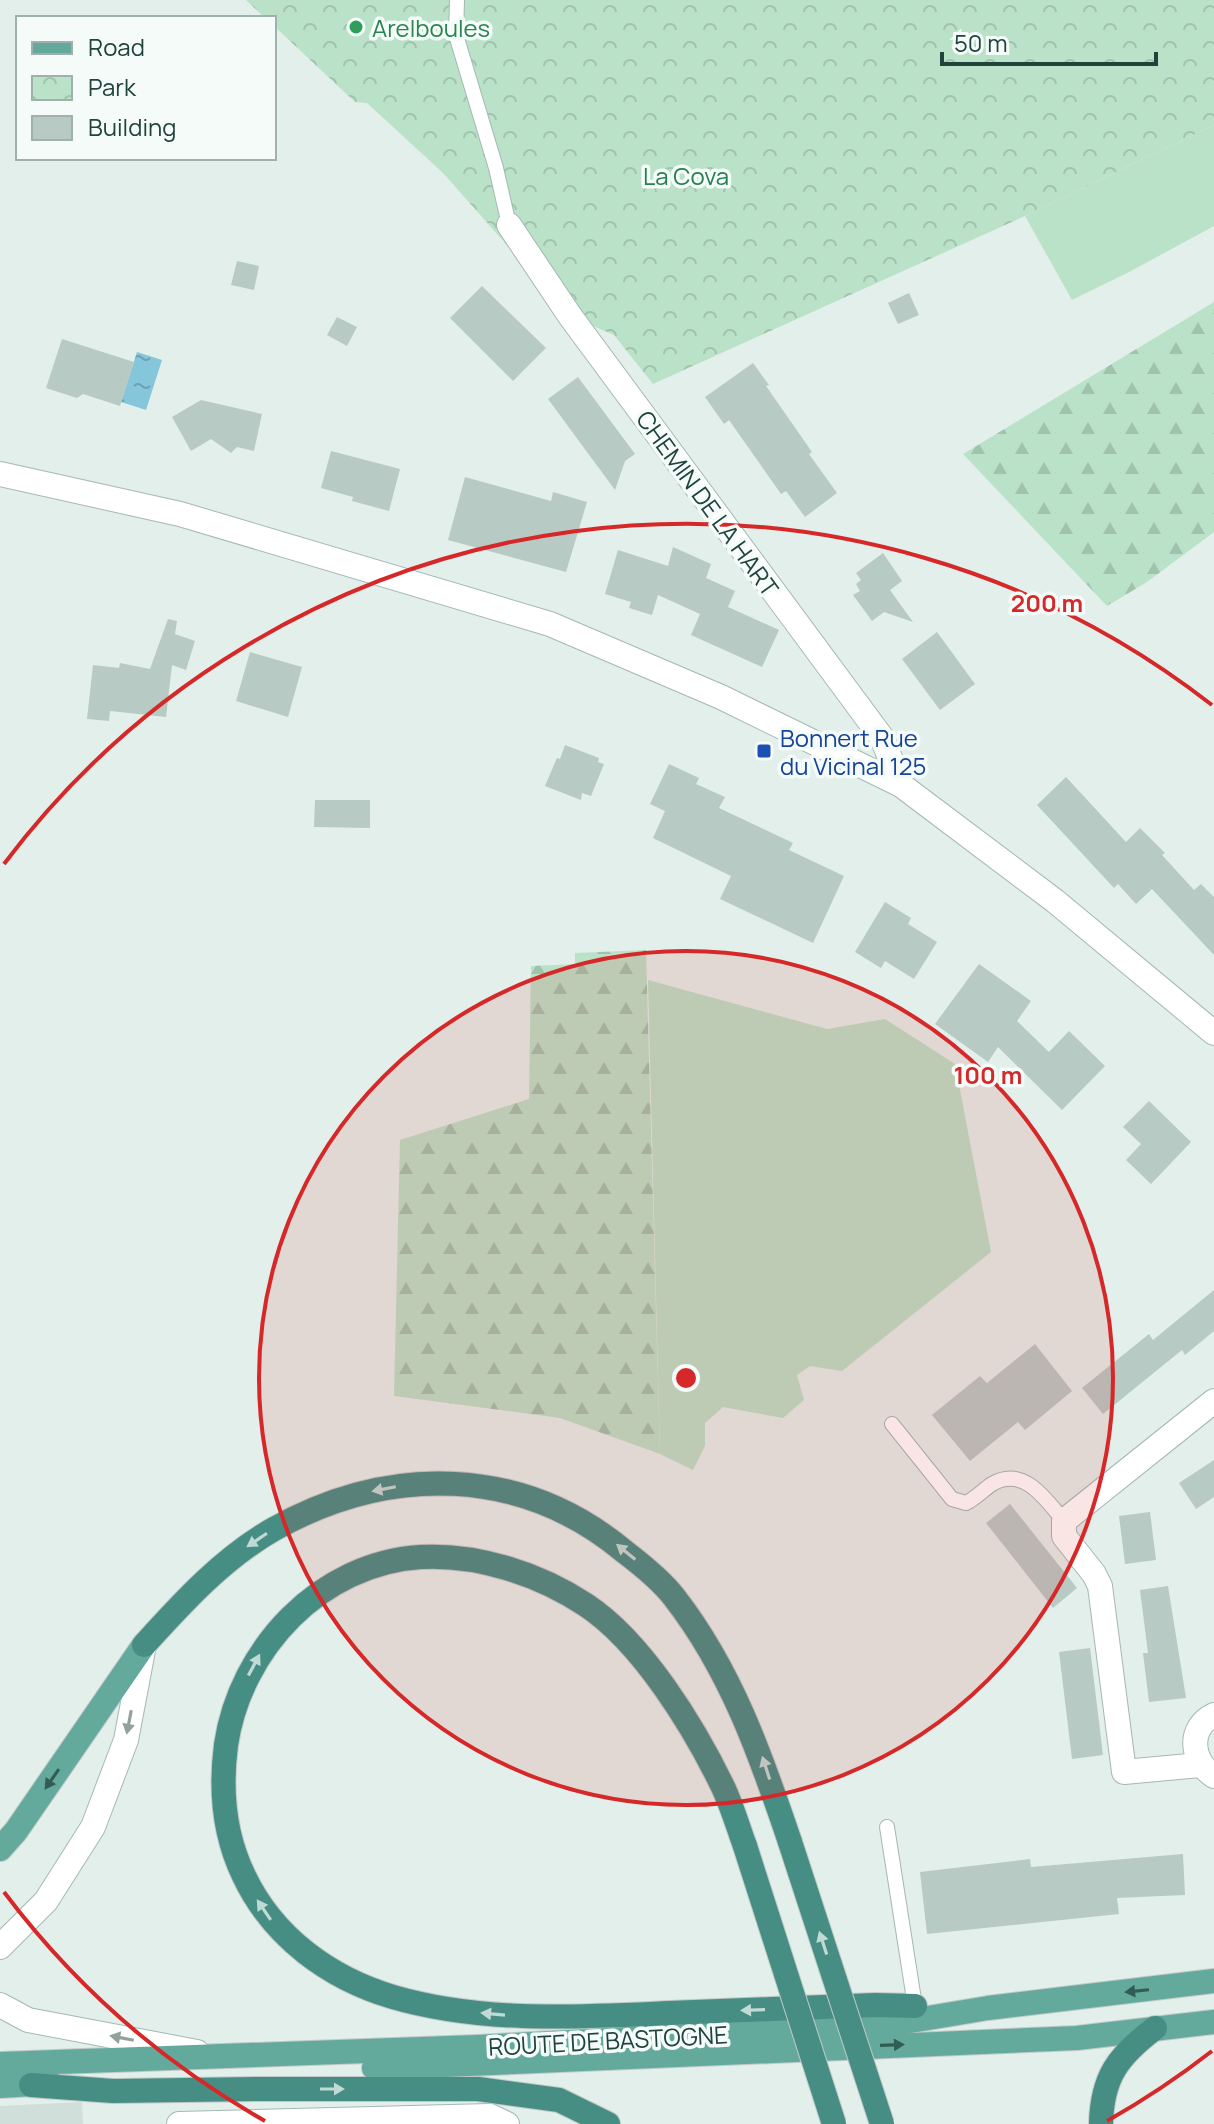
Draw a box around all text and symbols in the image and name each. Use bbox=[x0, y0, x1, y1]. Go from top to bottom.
place label: Arelboules bbox=[372, 11, 490, 44]
legend bbox=[16, 16, 276, 160]
scale bar bbox=[942, 16, 1156, 66]
marker: Arelboules bbox=[347, 18, 365, 36]
text: 50 m bbox=[954, 26, 1008, 59]
text: Road bbox=[88, 30, 145, 63]
text: Park bbox=[88, 70, 137, 103]
text: Building bbox=[88, 110, 176, 143]
park label: La Cova bbox=[643, 159, 729, 192]
street label: CHEMIN DE LA HART bbox=[629, 403, 787, 603]
text: 200 m bbox=[1011, 586, 1083, 619]
place label: Bonnert Rue du Vicinal 125 bbox=[780, 721, 926, 782]
marker: Bonnert Rue du Vicinal 125 bbox=[755, 742, 773, 760]
text: 100 m bbox=[954, 1058, 1022, 1091]
centre of rings bbox=[672, 1364, 700, 1392]
one-way arrow bbox=[371, 1483, 396, 1495]
one-way arrow bbox=[247, 1532, 268, 1547]
one-way arrow bbox=[617, 1544, 637, 1561]
one-way arrow bbox=[246, 1654, 260, 1676]
one-way arrow bbox=[123, 1710, 135, 1735]
one-way arrow bbox=[759, 1756, 771, 1780]
one-way arrow bbox=[45, 1768, 60, 1789]
one-way arrow bbox=[257, 1900, 272, 1921]
one-way arrow bbox=[816, 1931, 829, 1955]
one-way arrow bbox=[1124, 1985, 1149, 1998]
one-way arrow bbox=[740, 2003, 765, 2016]
one-way arrow bbox=[480, 2007, 505, 2020]
street label: ROUTE DE BASTOGNE bbox=[487, 2017, 729, 2063]
one-way arrow bbox=[110, 2031, 135, 2043]
one-way arrow bbox=[880, 2039, 905, 2052]
one-way arrow bbox=[320, 2083, 345, 2095]

